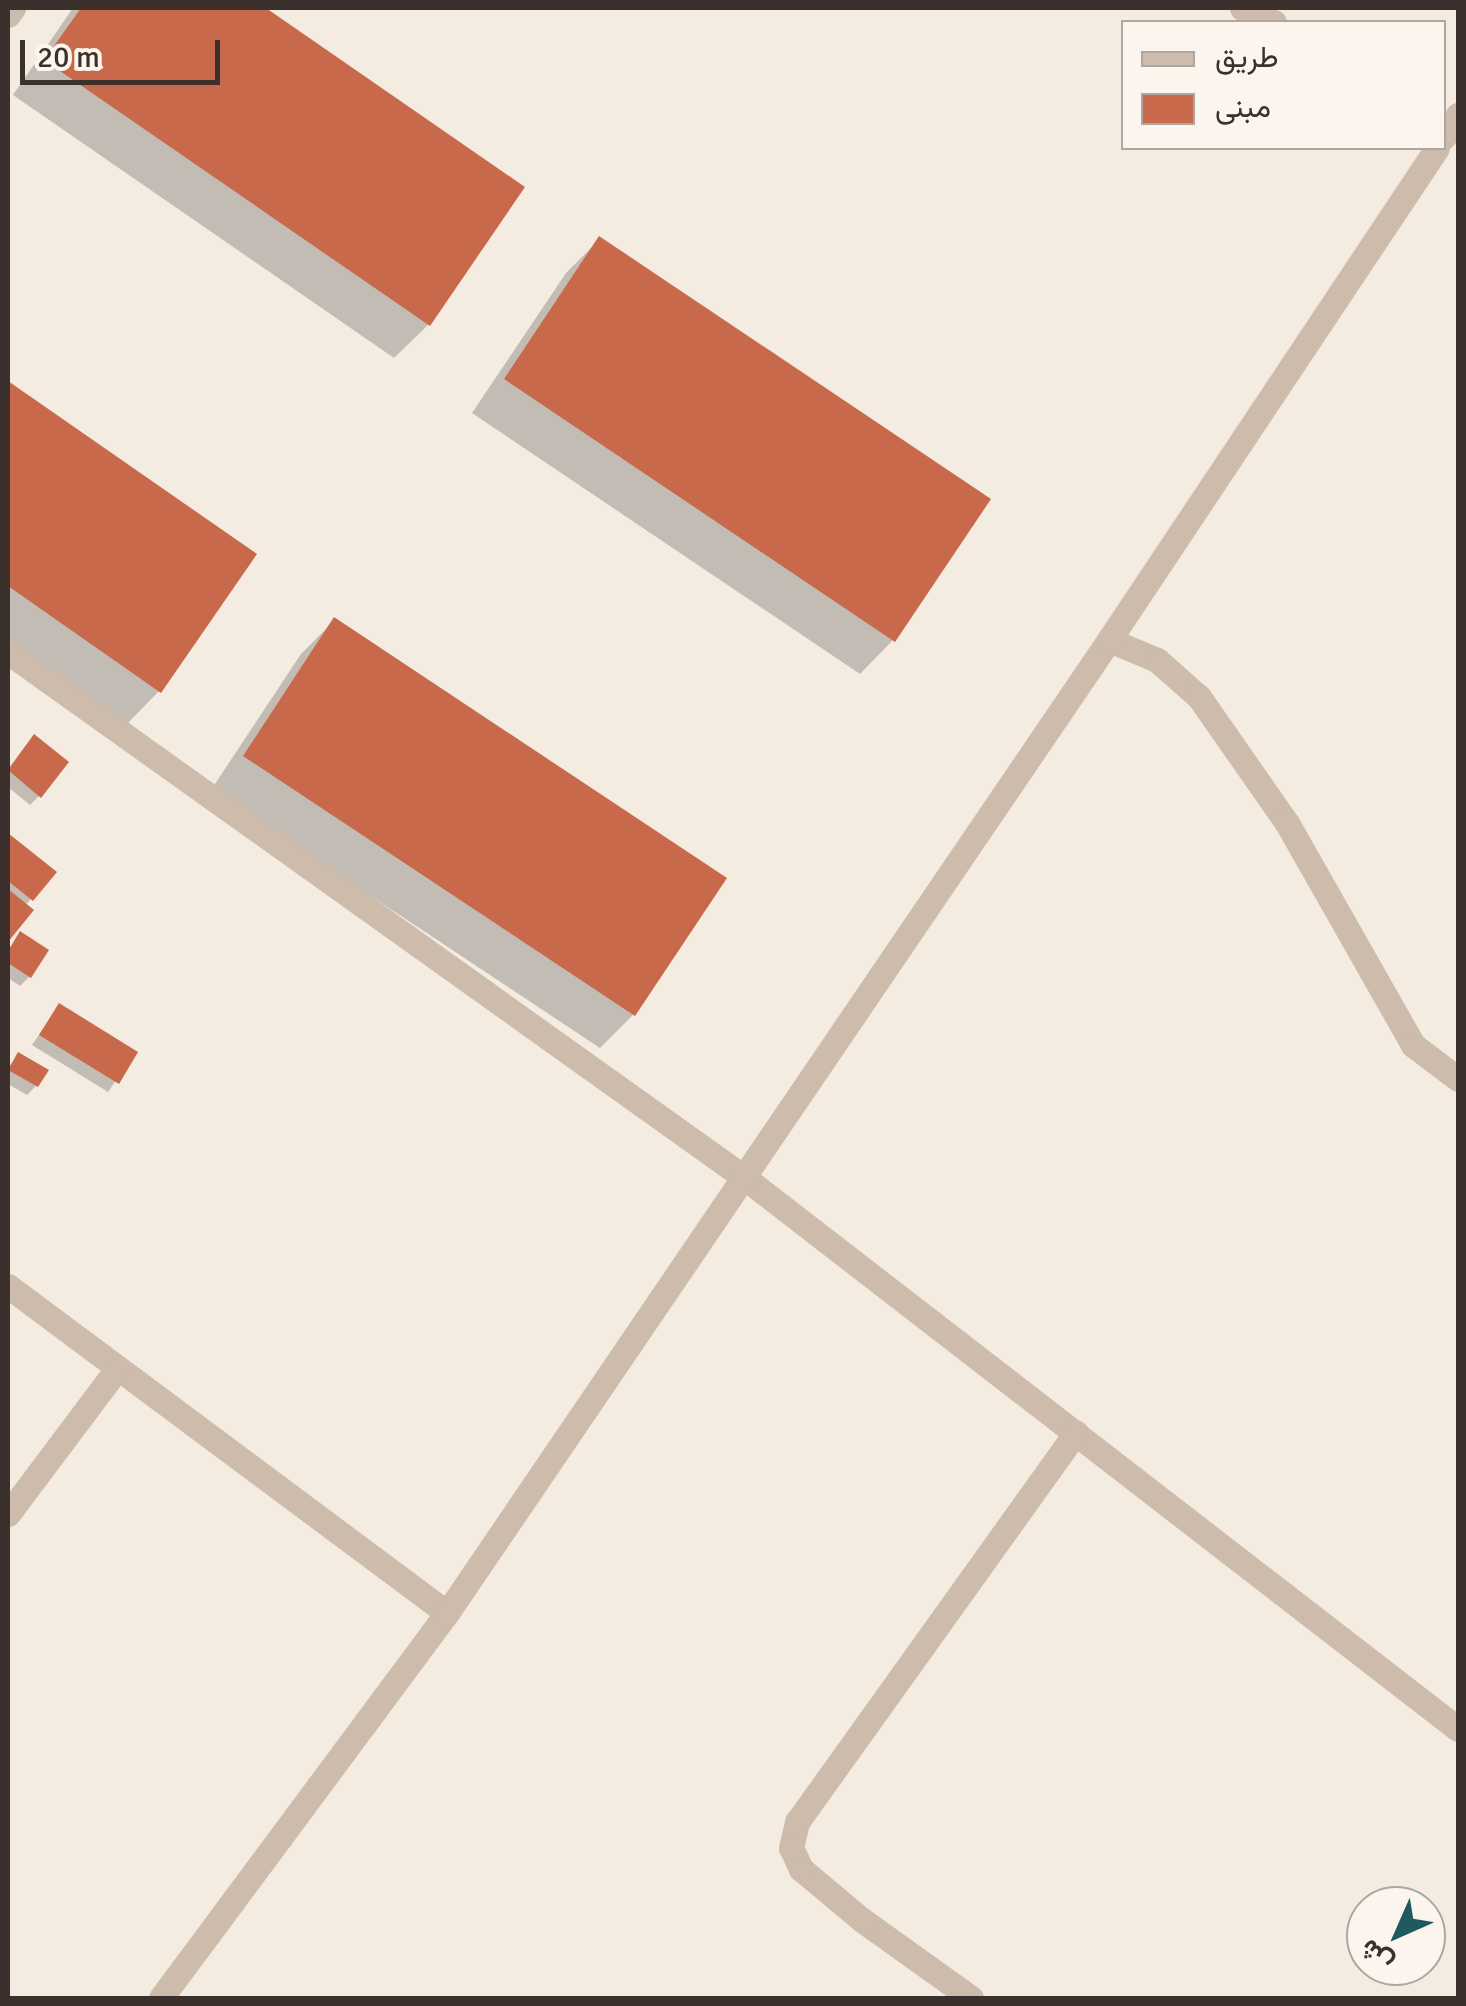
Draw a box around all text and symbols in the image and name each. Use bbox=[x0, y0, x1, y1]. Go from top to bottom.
scale bar bbox=[25, 20, 225, 82]
legend bbox=[1121, 20, 1446, 150]
text: 20 m bbox=[37, 39, 100, 76]
text: طريق bbox=[1215, 39, 1279, 76]
text: مبنى bbox=[1215, 89, 1271, 126]
north arrow bbox=[1346, 1886, 1446, 1986]
text: ش bbox=[1352, 1932, 1400, 1980]

